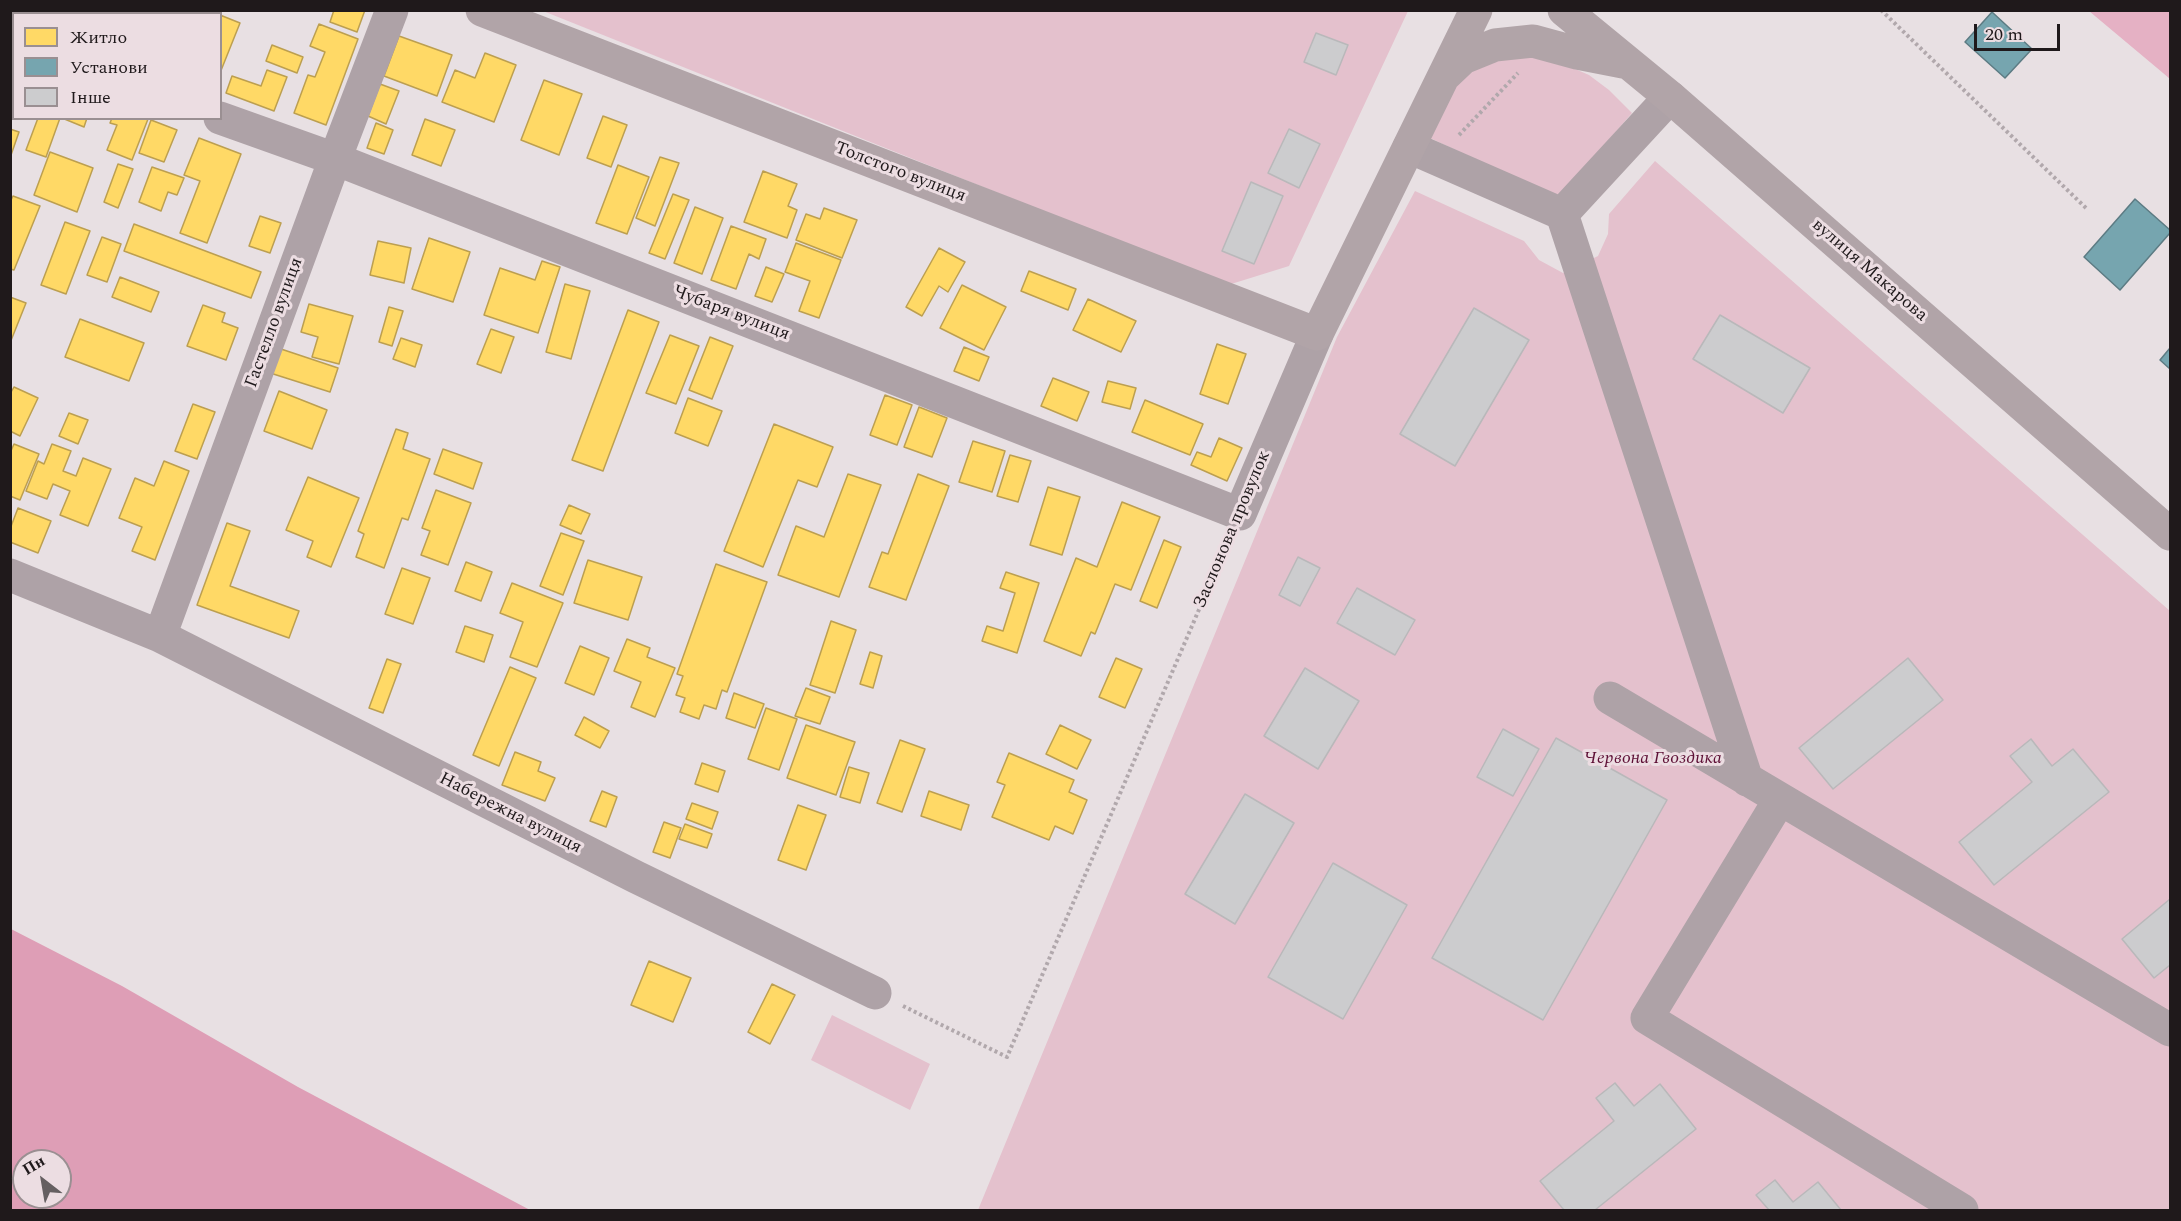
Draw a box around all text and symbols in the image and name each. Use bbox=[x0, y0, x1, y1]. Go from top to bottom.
legend bbox=[12, 12, 222, 120]
scale bar bbox=[1977, 12, 2062, 50]
text: 20 m bbox=[1985, 21, 2023, 48]
text: Житло bbox=[70, 24, 127, 51]
text: Установи bbox=[70, 54, 148, 81]
text: Інше bbox=[70, 84, 111, 111]
street label: Толстого вулиця bbox=[831, 138, 969, 208]
street label: вулиця Макарова bbox=[1807, 215, 1931, 327]
street label: Гастелло вулиця bbox=[241, 255, 309, 391]
street label: Чубаря вулиця bbox=[670, 282, 792, 346]
street label: Заслонова провулок bbox=[1190, 448, 1276, 612]
park label: Червона Гвоздика bbox=[1584, 748, 1722, 770]
street label: Набережна вулиця bbox=[435, 769, 585, 859]
north arrow bbox=[12, 1149, 72, 1209]
text: Пн bbox=[18, 1149, 50, 1182]

